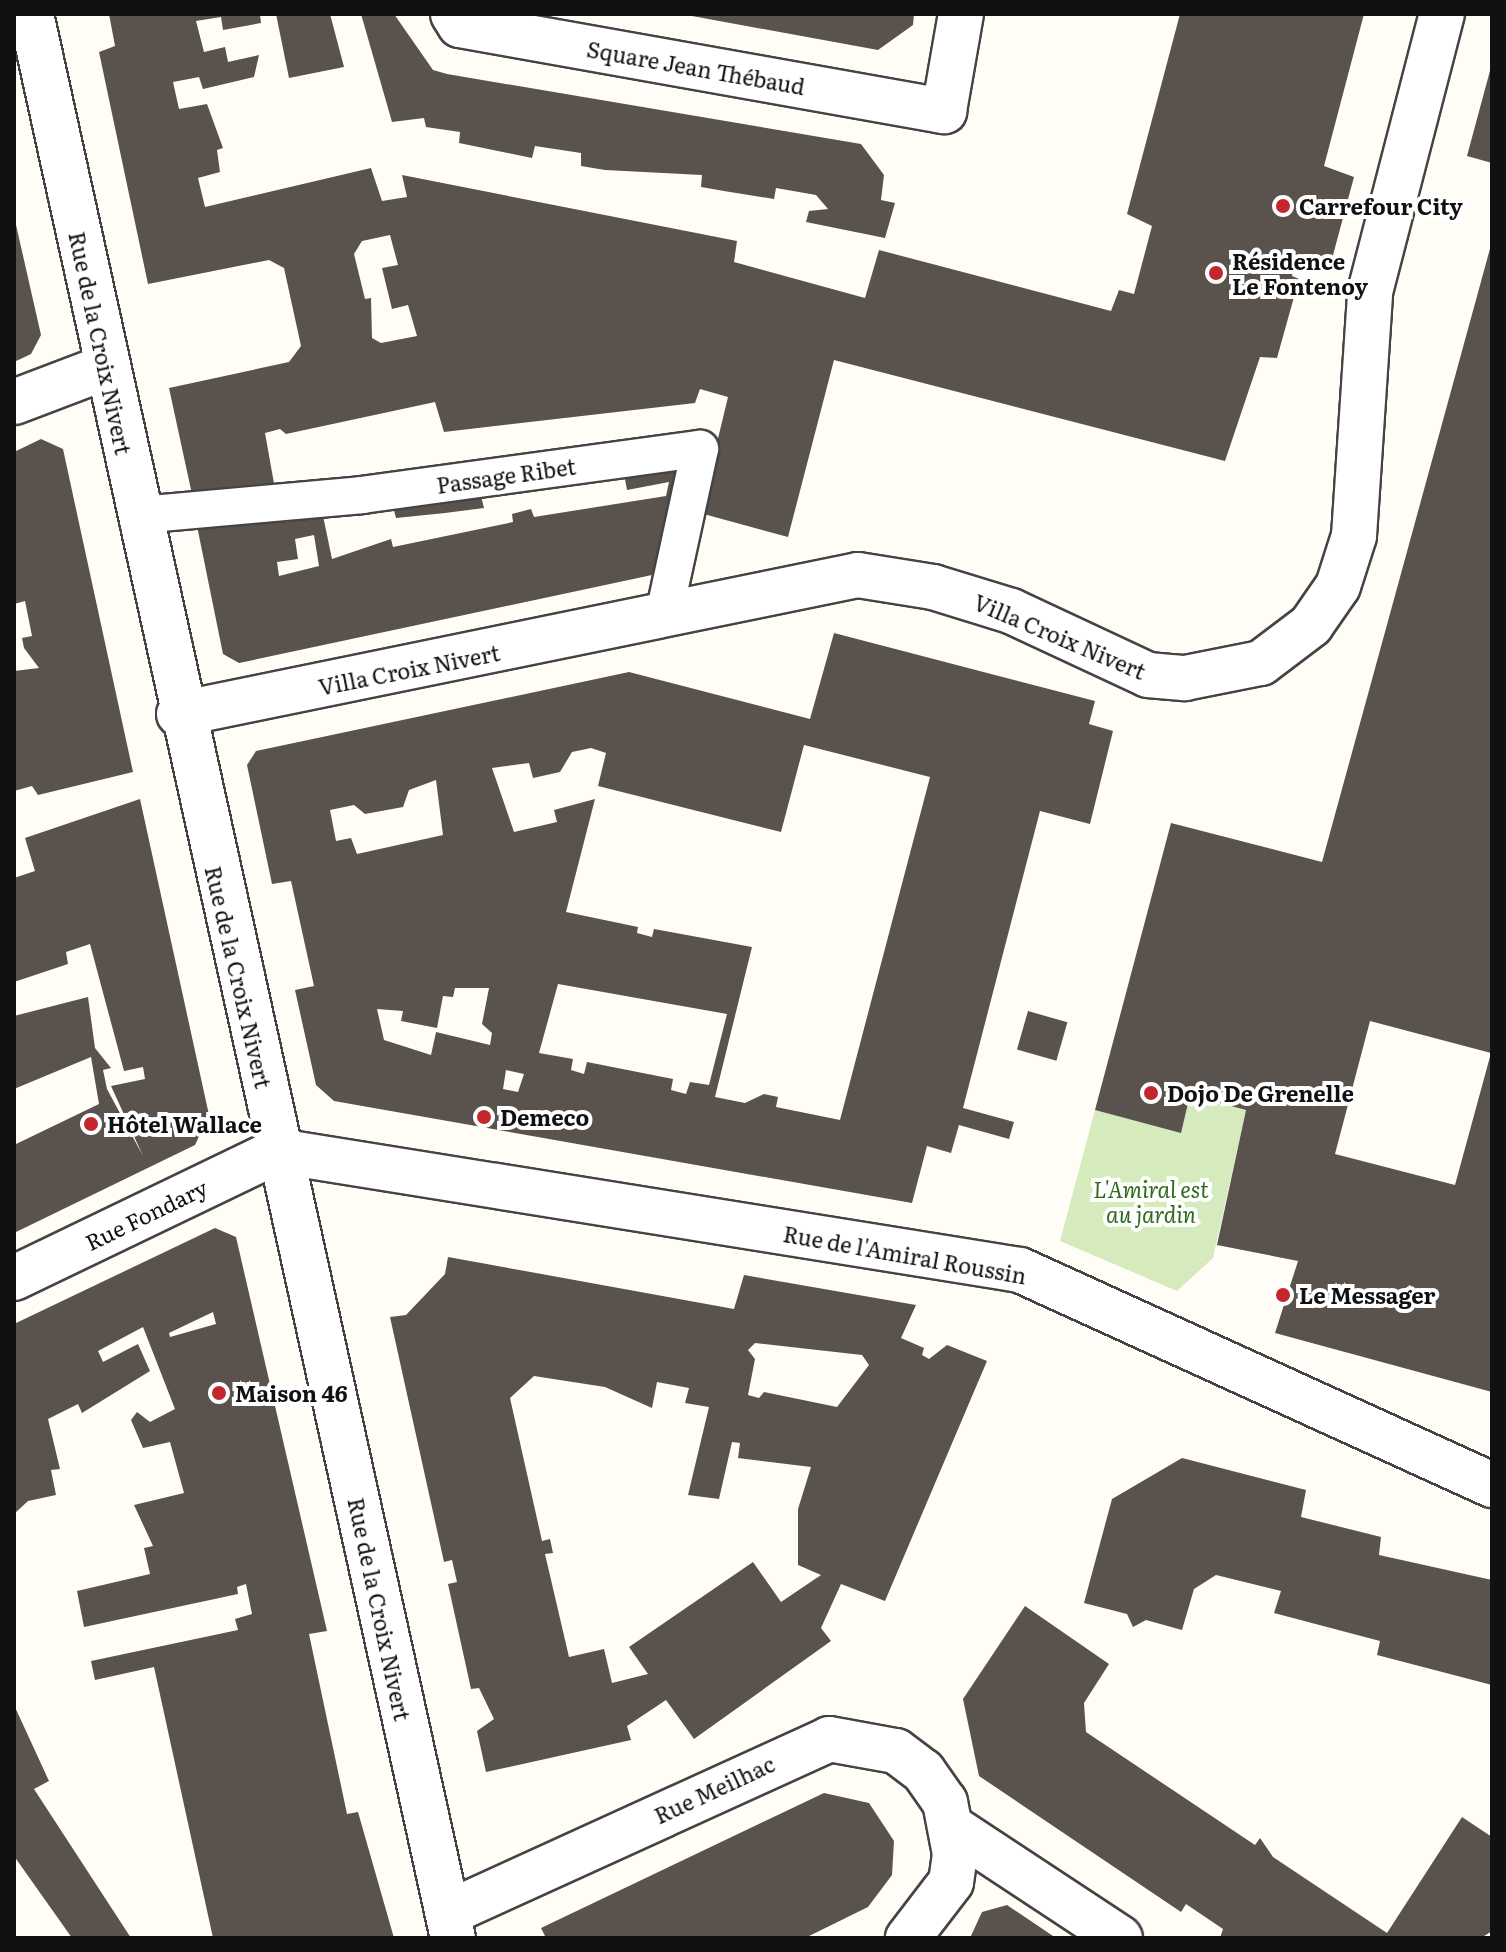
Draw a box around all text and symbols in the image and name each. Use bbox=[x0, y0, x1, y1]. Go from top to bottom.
street label: Square Jean Thébaud bbox=[585, 35, 807, 99]
place label: Carrefour City bbox=[1299, 193, 1463, 219]
marker: Carrefour City bbox=[1274, 197, 1292, 215]
street label: Rue de la Croix Nivert bbox=[64, 229, 138, 457]
place label: Résidence Le Fontenoy bbox=[1232, 247, 1368, 298]
marker: Résidence Le Fontenoy bbox=[1207, 264, 1225, 282]
street label: Passage Ribet bbox=[435, 452, 577, 498]
street label: Villa Croix Nivert bbox=[970, 588, 1150, 684]
street label: Villa Croix Nivert bbox=[316, 638, 502, 700]
street label: Rue de la Croix Nivert bbox=[201, 863, 277, 1091]
place label: Dojo De Grenelle bbox=[1167, 1080, 1354, 1106]
marker: Dojo De Grenelle bbox=[1142, 1084, 1160, 1102]
place label: Demeco bbox=[500, 1104, 589, 1130]
marker: Demeco bbox=[475, 1108, 493, 1126]
place label: Hôtel Wallace bbox=[107, 1111, 262, 1137]
marker: Hôtel Wallace bbox=[82, 1115, 100, 1133]
street label: Rue Fondary bbox=[81, 1173, 211, 1255]
park label: L'Amiral est au jardin bbox=[1093, 1175, 1209, 1226]
street label: Rue de l'Amiral Roussin bbox=[781, 1220, 1029, 1288]
place label: Le Messager bbox=[1299, 1282, 1435, 1308]
marker: Le Messager bbox=[1274, 1286, 1292, 1304]
place label: Maison 46 bbox=[235, 1380, 348, 1406]
marker: Maison 46 bbox=[210, 1384, 228, 1402]
street label: Rue de la Croix Nivert bbox=[343, 1495, 417, 1723]
street label: Rue Meilhac bbox=[650, 1750, 778, 1828]

